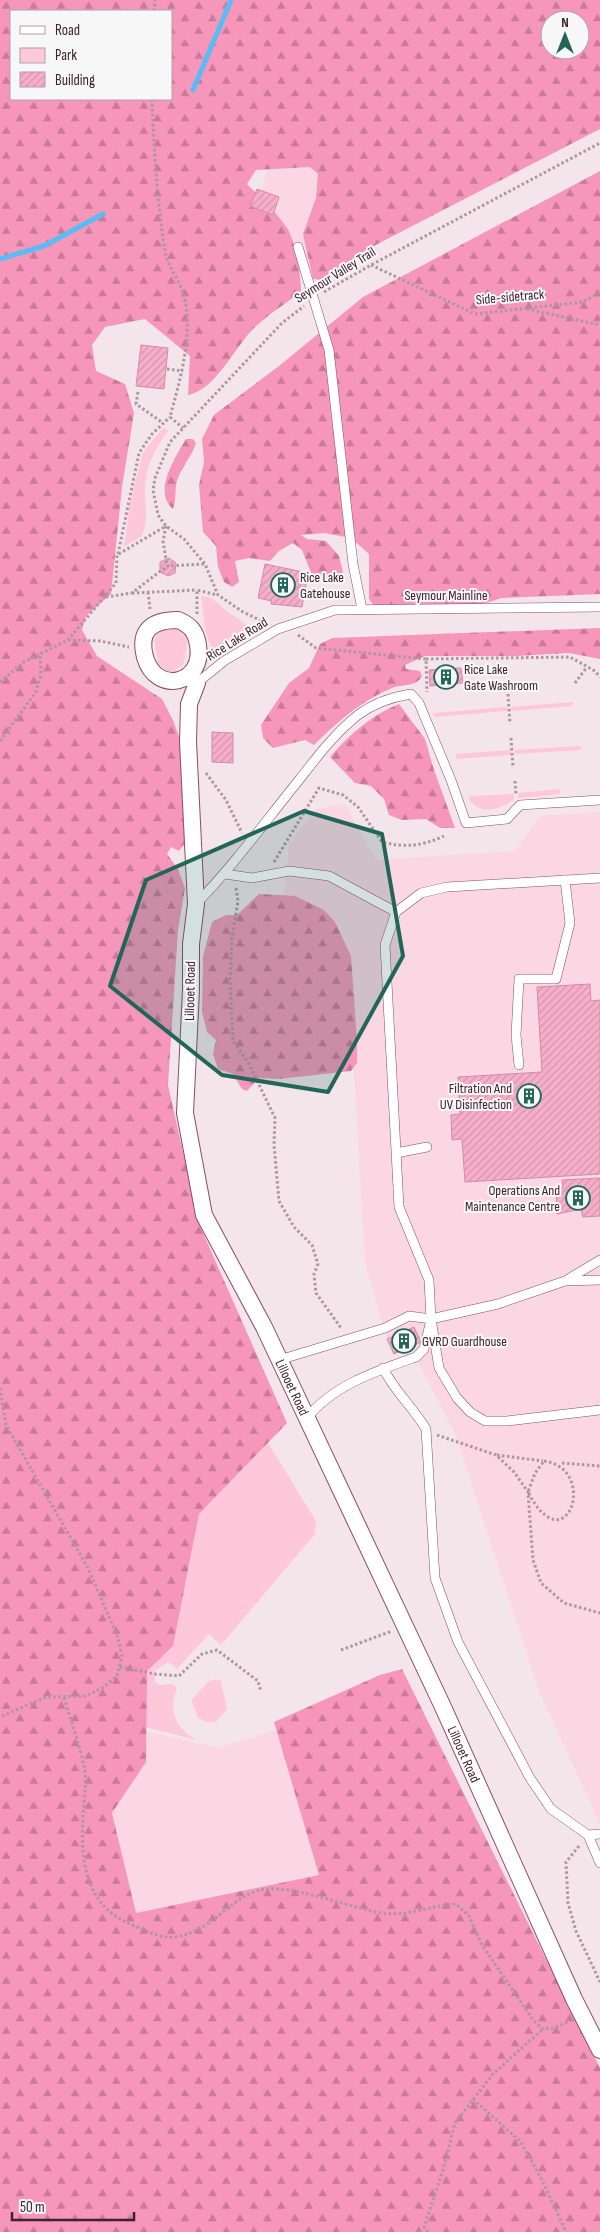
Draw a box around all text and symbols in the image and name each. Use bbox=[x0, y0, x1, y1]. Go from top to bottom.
legend bbox=[10, 10, 172, 100]
north arrow bbox=[540, 10, 590, 60]
text: N bbox=[561, 14, 569, 31]
text: Road bbox=[55, 21, 80, 40]
text: Park bbox=[55, 46, 77, 65]
text: Building bbox=[55, 71, 95, 90]
street label: Seymour Valley Trail bbox=[291, 243, 379, 307]
street label: Side-sidetrack bbox=[475, 285, 546, 308]
place label: Rice Lake Gatehouse bbox=[300, 569, 350, 602]
building icon: Rice Lake Gatehouse bbox=[270, 572, 296, 598]
street label: Seymour Mainline bbox=[404, 587, 488, 604]
street label: Rice Lake Road bbox=[203, 613, 271, 665]
place label: Rice Lake Gate Washroom bbox=[464, 661, 538, 694]
building icon: Rice Lake Gate Washroom bbox=[433, 664, 459, 690]
street label: Lillooet Road bbox=[181, 961, 199, 1021]
place label: Filtration And UV Disinfection bbox=[440, 1080, 512, 1113]
building icon: Filtration And UV Disinfection bbox=[516, 1083, 542, 1109]
place label: Operations And Maintenance Centre bbox=[465, 1182, 560, 1215]
building icon: Operations And Maintenance Centre bbox=[565, 1185, 591, 1211]
building icon: GVRD Guardhouse bbox=[391, 1328, 417, 1354]
place label: GVRD Guardhouse bbox=[422, 1333, 507, 1350]
street label: Lillooet Road bbox=[272, 1356, 313, 1418]
street label: Lillooet Road bbox=[444, 1723, 484, 1785]
scale bar bbox=[12, 2190, 135, 2222]
text: 50 m bbox=[20, 2198, 45, 2217]

